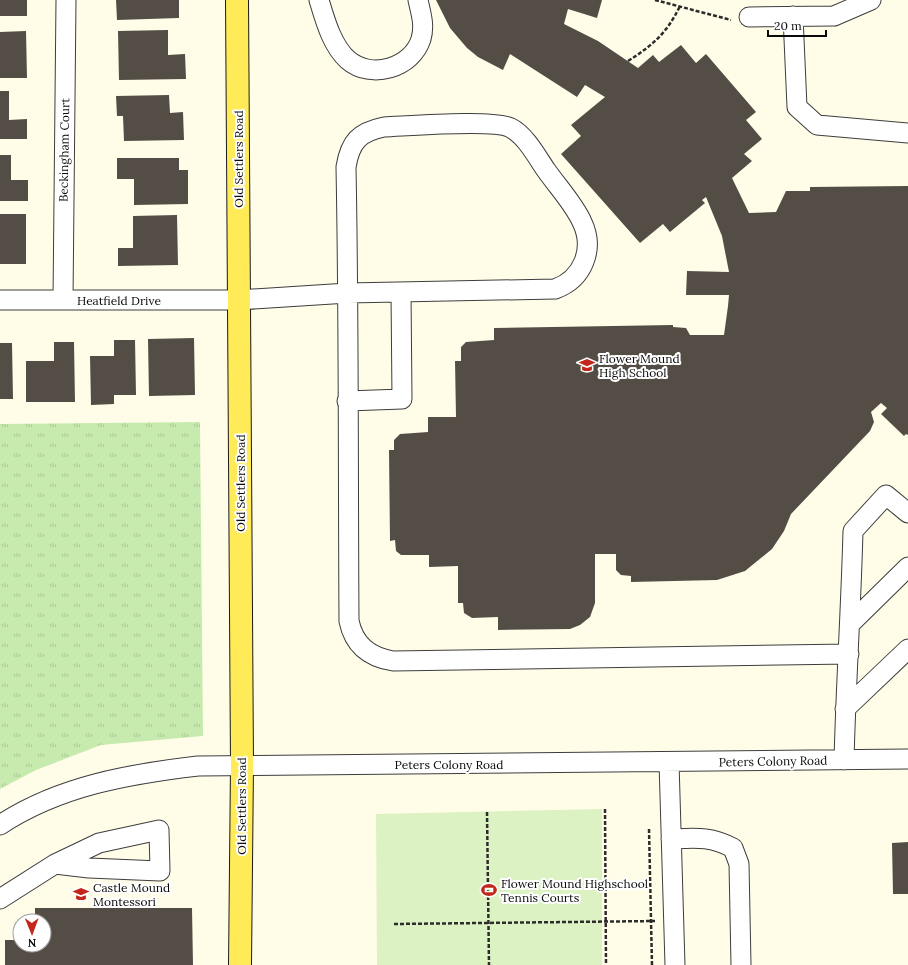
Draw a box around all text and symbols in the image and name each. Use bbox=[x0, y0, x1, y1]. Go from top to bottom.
scale bar bbox=[768, 12, 826, 38]
text: 20 m bbox=[774, 18, 802, 33]
street label: Beckingham Court bbox=[56, 97, 72, 202]
street label: Old Settlers Road bbox=[231, 110, 246, 208]
street label: Heatfield Drive bbox=[77, 293, 161, 308]
place label: Flower Mound High School bbox=[599, 351, 680, 380]
school or university icon: Flower Mound High School bbox=[578, 356, 596, 374]
street label: Old Settlers Road bbox=[233, 434, 248, 532]
street label: Peters Colony Road bbox=[718, 753, 828, 769]
street label: Old Settlers Road bbox=[234, 757, 249, 855]
street label: Peters Colony Road bbox=[395, 757, 503, 772]
place label: Flower Mound Highschool Tennis Courts bbox=[501, 876, 648, 905]
place label: Castle Mound Montessori bbox=[93, 880, 170, 909]
sports icon: Flower Mound Highschool Tennis Courts bbox=[480, 881, 498, 899]
school or university icon: Castle Mound Montessori bbox=[72, 885, 90, 903]
north arrow bbox=[12, 913, 52, 953]
text: N bbox=[27, 936, 37, 950]

